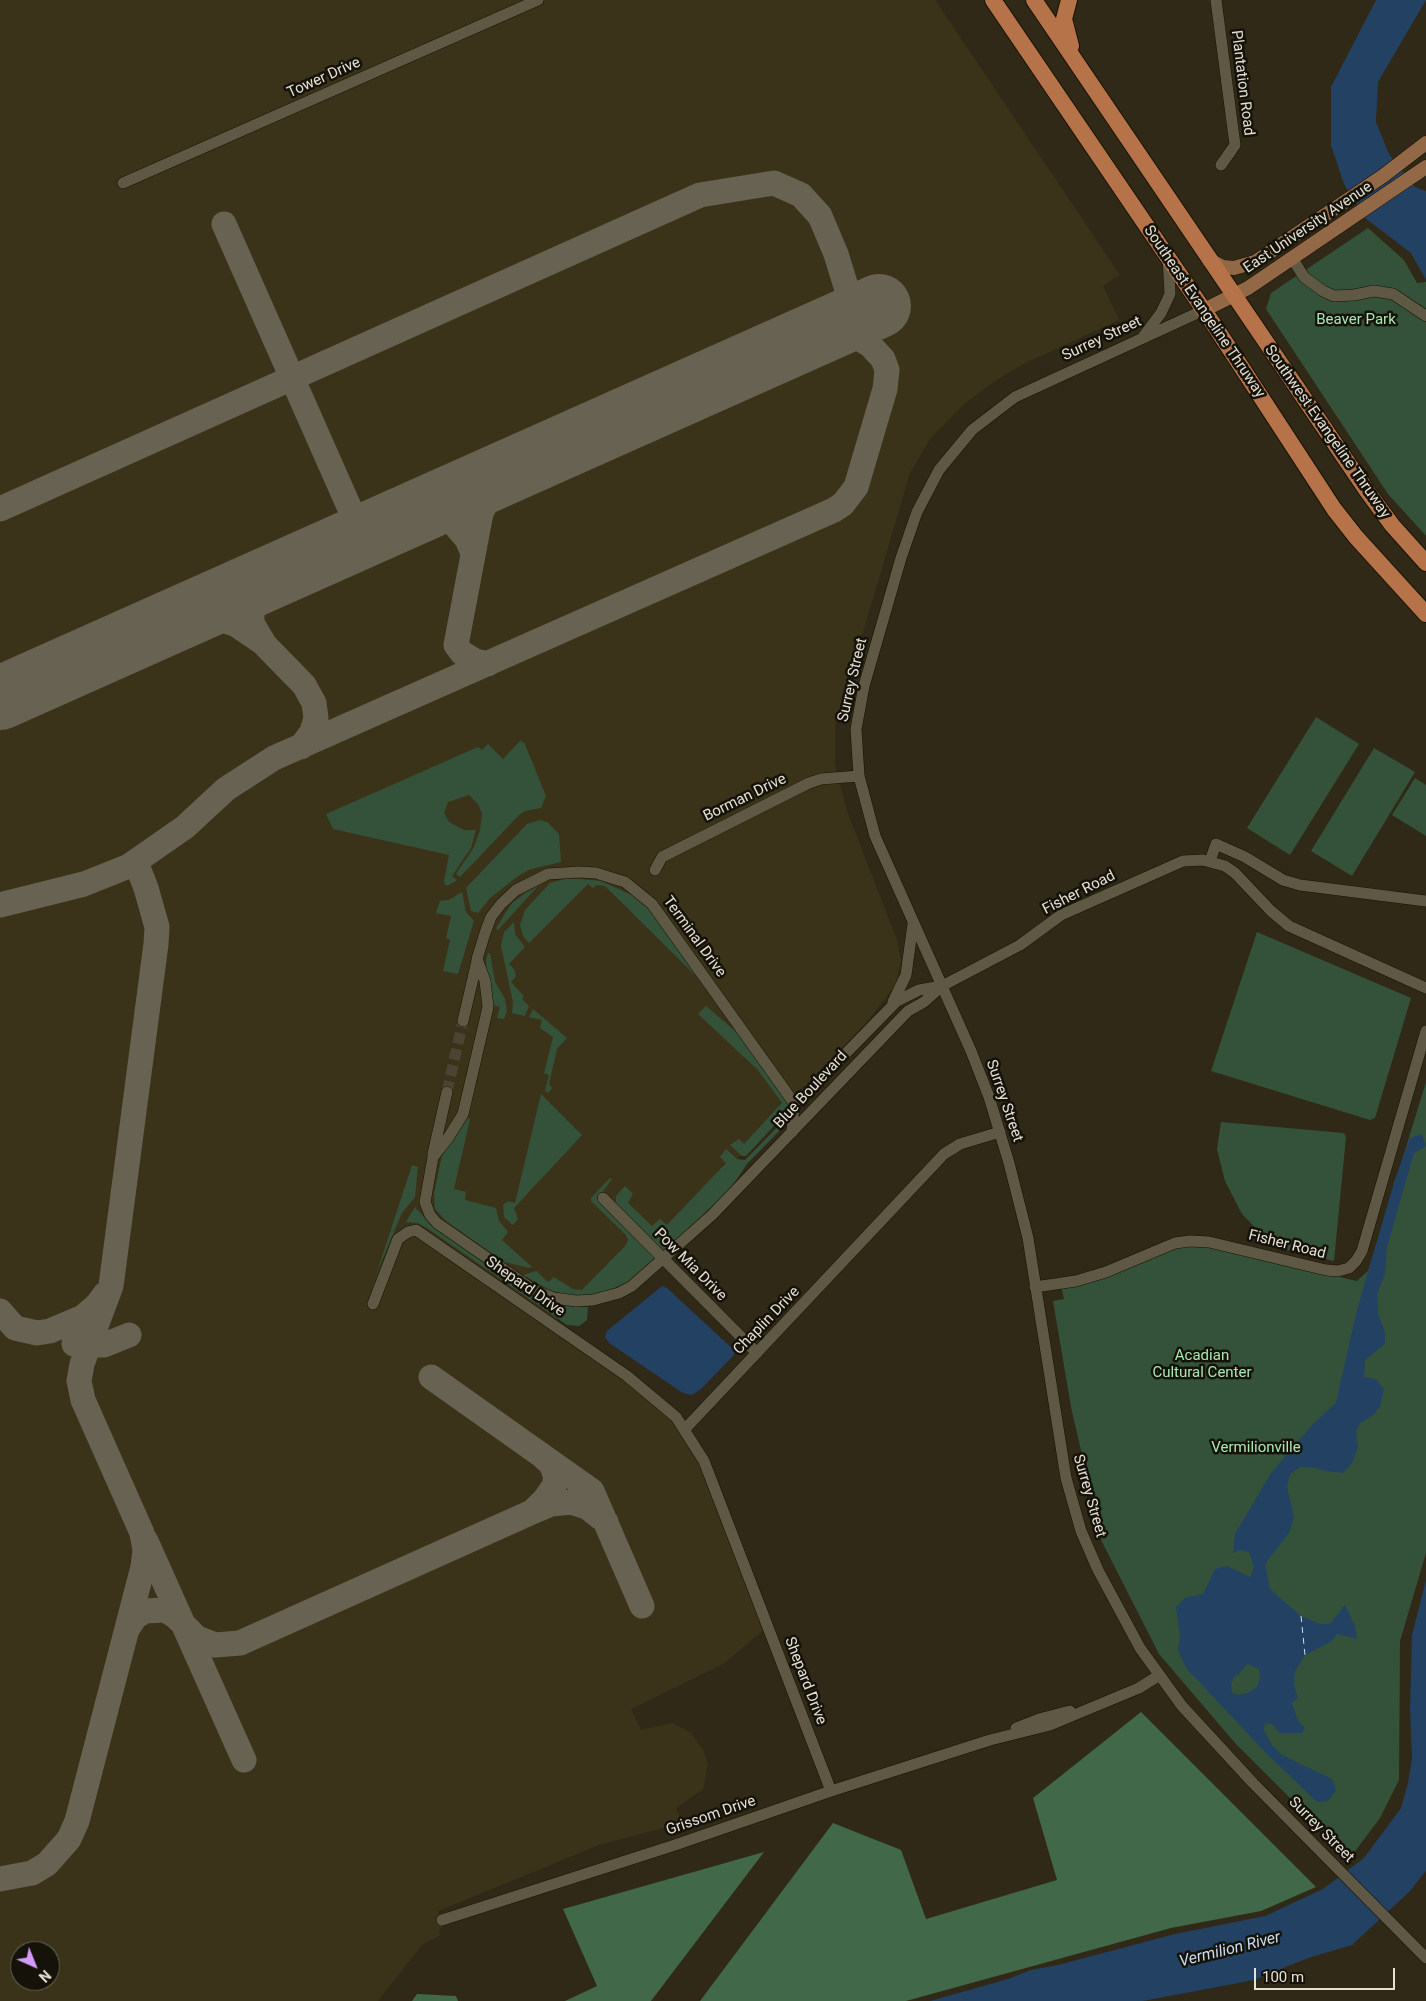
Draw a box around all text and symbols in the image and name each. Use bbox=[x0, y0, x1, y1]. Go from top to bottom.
street label: Plantation Road bbox=[1227, 29, 1257, 137]
street label: Tower Drive bbox=[284, 54, 364, 102]
street label: East University Avenue bbox=[1240, 178, 1376, 278]
street label: Southeast Evangeline Thruway bbox=[1140, 222, 1268, 402]
park label: Beaver Park bbox=[1316, 311, 1396, 329]
street label: Surrey Street bbox=[1059, 313, 1145, 365]
street label: Southwest Evangeline Thruway bbox=[1260, 342, 1394, 522]
street label: Surrey Street bbox=[835, 636, 871, 724]
street label: Borman Drive bbox=[701, 770, 789, 826]
street label: Fisher Road bbox=[1040, 867, 1118, 919]
street label: Terminal Drive bbox=[659, 893, 729, 981]
street label: Blue Boulevard bbox=[771, 1048, 851, 1132]
street label: Surrey Street bbox=[982, 1058, 1026, 1144]
street label: Pow Mia Drive bbox=[650, 1225, 730, 1305]
street label: Fisher Road bbox=[1246, 1227, 1328, 1263]
street label: Shepard Drive bbox=[482, 1253, 568, 1321]
street label: Chaplin Drive bbox=[730, 1283, 804, 1359]
park label: Acadian Cultural Center bbox=[1152, 1347, 1252, 1382]
park label: Vermilionville bbox=[1211, 1439, 1301, 1457]
street label: Surrey Street bbox=[1069, 1452, 1109, 1540]
street label: Shepard Drive bbox=[780, 1635, 830, 1727]
street label: Grissom Drive bbox=[664, 1792, 758, 1840]
street label: Surrey Street bbox=[1284, 1793, 1358, 1867]
water label: Vermilion River bbox=[1177, 1928, 1283, 1972]
north arrow bbox=[10, 1941, 60, 1991]
scale bar bbox=[1256, 1958, 1397, 1990]
text: N bbox=[36, 1967, 54, 1985]
text: 100 m bbox=[1262, 1968, 1304, 1986]

